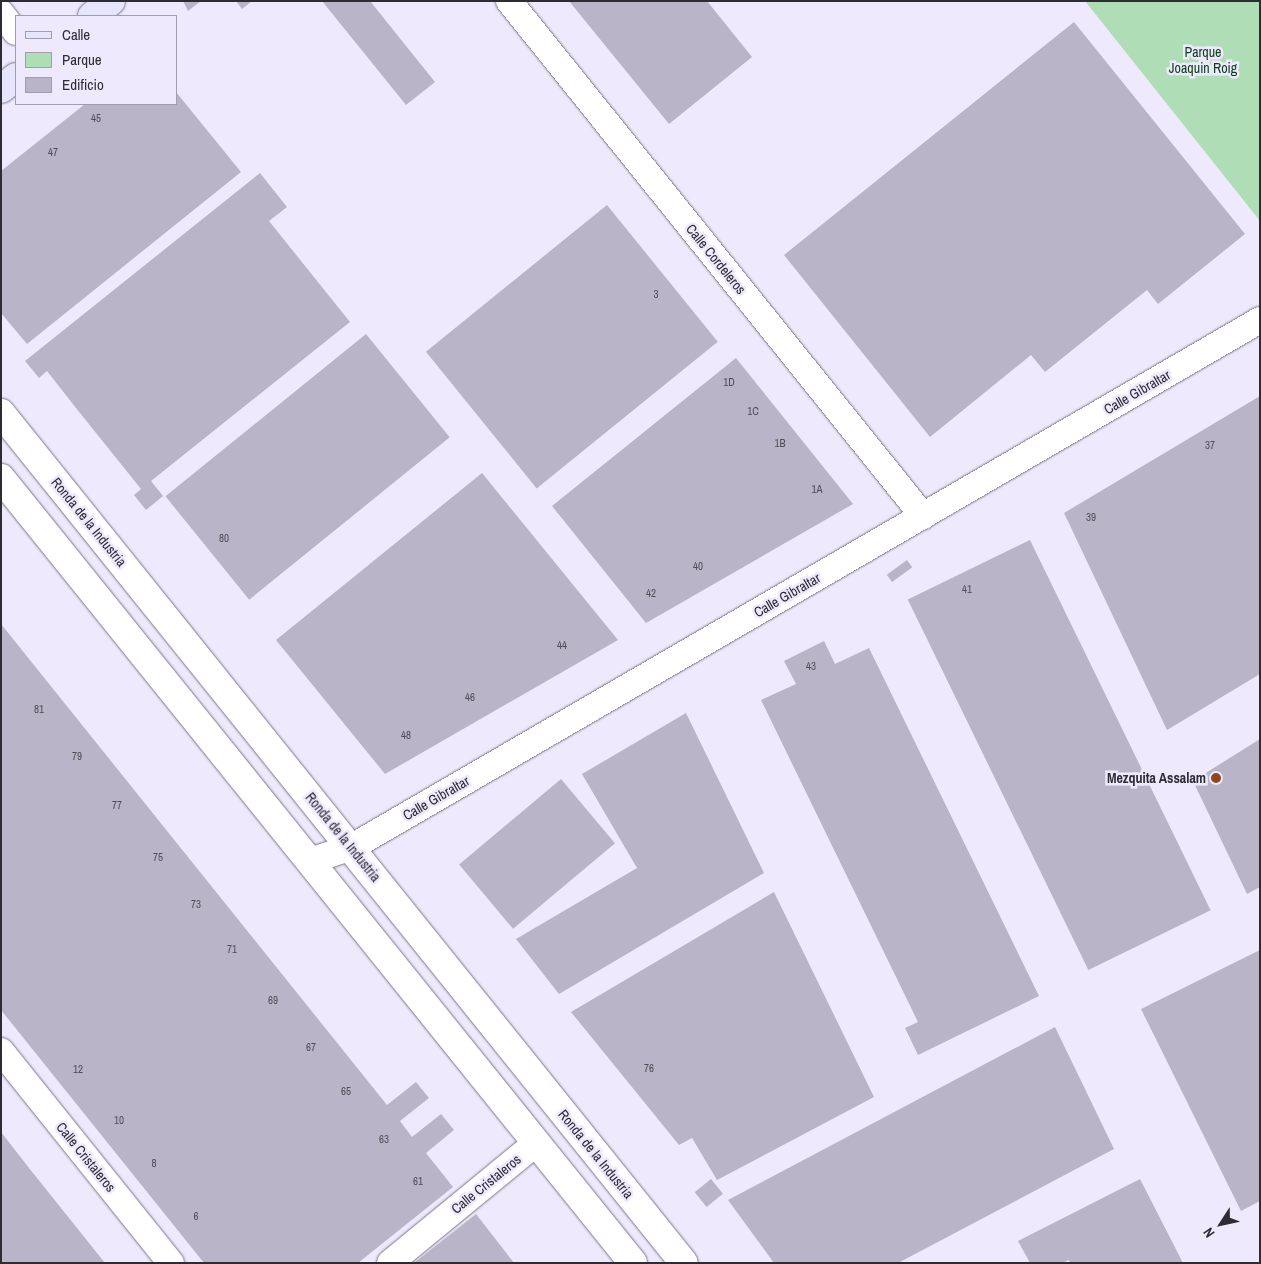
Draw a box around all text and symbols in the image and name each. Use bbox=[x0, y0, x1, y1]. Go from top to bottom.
legend bbox=[15, 15, 178, 105]
text: Calle bbox=[62, 24, 90, 45]
park label: Parque Joaquin Roig bbox=[1169, 44, 1237, 76]
text: Parque bbox=[62, 49, 102, 70]
text: Edificio bbox=[62, 74, 104, 95]
house number: 45 bbox=[91, 111, 101, 125]
house number: 47 bbox=[48, 145, 58, 159]
street label: Calle Cordeleros bbox=[683, 220, 749, 298]
house number: 3 bbox=[653, 287, 659, 301]
street label: Calle Gibraltar bbox=[1101, 366, 1173, 418]
house number: 1D bbox=[723, 375, 735, 389]
house number: 1C bbox=[747, 404, 759, 418]
house number: 1B bbox=[774, 436, 786, 450]
house number: 37 bbox=[1205, 438, 1215, 452]
street label: Ronda de la Industria bbox=[48, 474, 130, 570]
house number: 1A bbox=[811, 482, 823, 496]
house number: 39 bbox=[1086, 510, 1096, 524]
house number: 80 bbox=[219, 531, 229, 545]
house number: 40 bbox=[693, 559, 703, 573]
street label: Calle Gibraltar bbox=[751, 569, 823, 621]
house number: 41 bbox=[962, 582, 972, 596]
house number: 42 bbox=[646, 586, 656, 600]
house number: 44 bbox=[557, 638, 567, 652]
house number: 43 bbox=[806, 659, 816, 673]
house number: 46 bbox=[465, 690, 475, 704]
house number: 81 bbox=[34, 702, 44, 716]
house number: 48 bbox=[401, 728, 411, 742]
house number: 79 bbox=[72, 749, 82, 763]
place label: Mezquita Assalam bbox=[1106, 770, 1206, 786]
street label: Calle Gibraltar bbox=[400, 772, 472, 824]
marker: Mezquita Assalam bbox=[1210, 772, 1222, 784]
street label: Ronda de la Industria bbox=[302, 789, 384, 885]
house number: 77 bbox=[112, 798, 122, 812]
house number: 75 bbox=[153, 850, 163, 864]
house number: 73 bbox=[191, 897, 201, 911]
house number: 71 bbox=[227, 942, 237, 956]
house number: 69 bbox=[268, 993, 278, 1007]
house number: 67 bbox=[306, 1040, 316, 1054]
house number: 76 bbox=[644, 1061, 654, 1075]
house number: 12 bbox=[73, 1062, 83, 1076]
house number: 65 bbox=[341, 1084, 351, 1098]
street label: Ronda de la Industria bbox=[555, 1106, 637, 1202]
house number: 10 bbox=[114, 1113, 124, 1127]
street label: Calle Cristaleros bbox=[53, 1119, 119, 1195]
house number: 63 bbox=[379, 1132, 389, 1146]
street label: Calle Cristaleros bbox=[448, 1151, 524, 1217]
house number: 8 bbox=[151, 1156, 157, 1170]
house number: 61 bbox=[413, 1174, 423, 1188]
north arrow bbox=[1196, 1199, 1246, 1249]
house number: 6 bbox=[193, 1209, 199, 1223]
text: N bbox=[1199, 1224, 1218, 1241]

